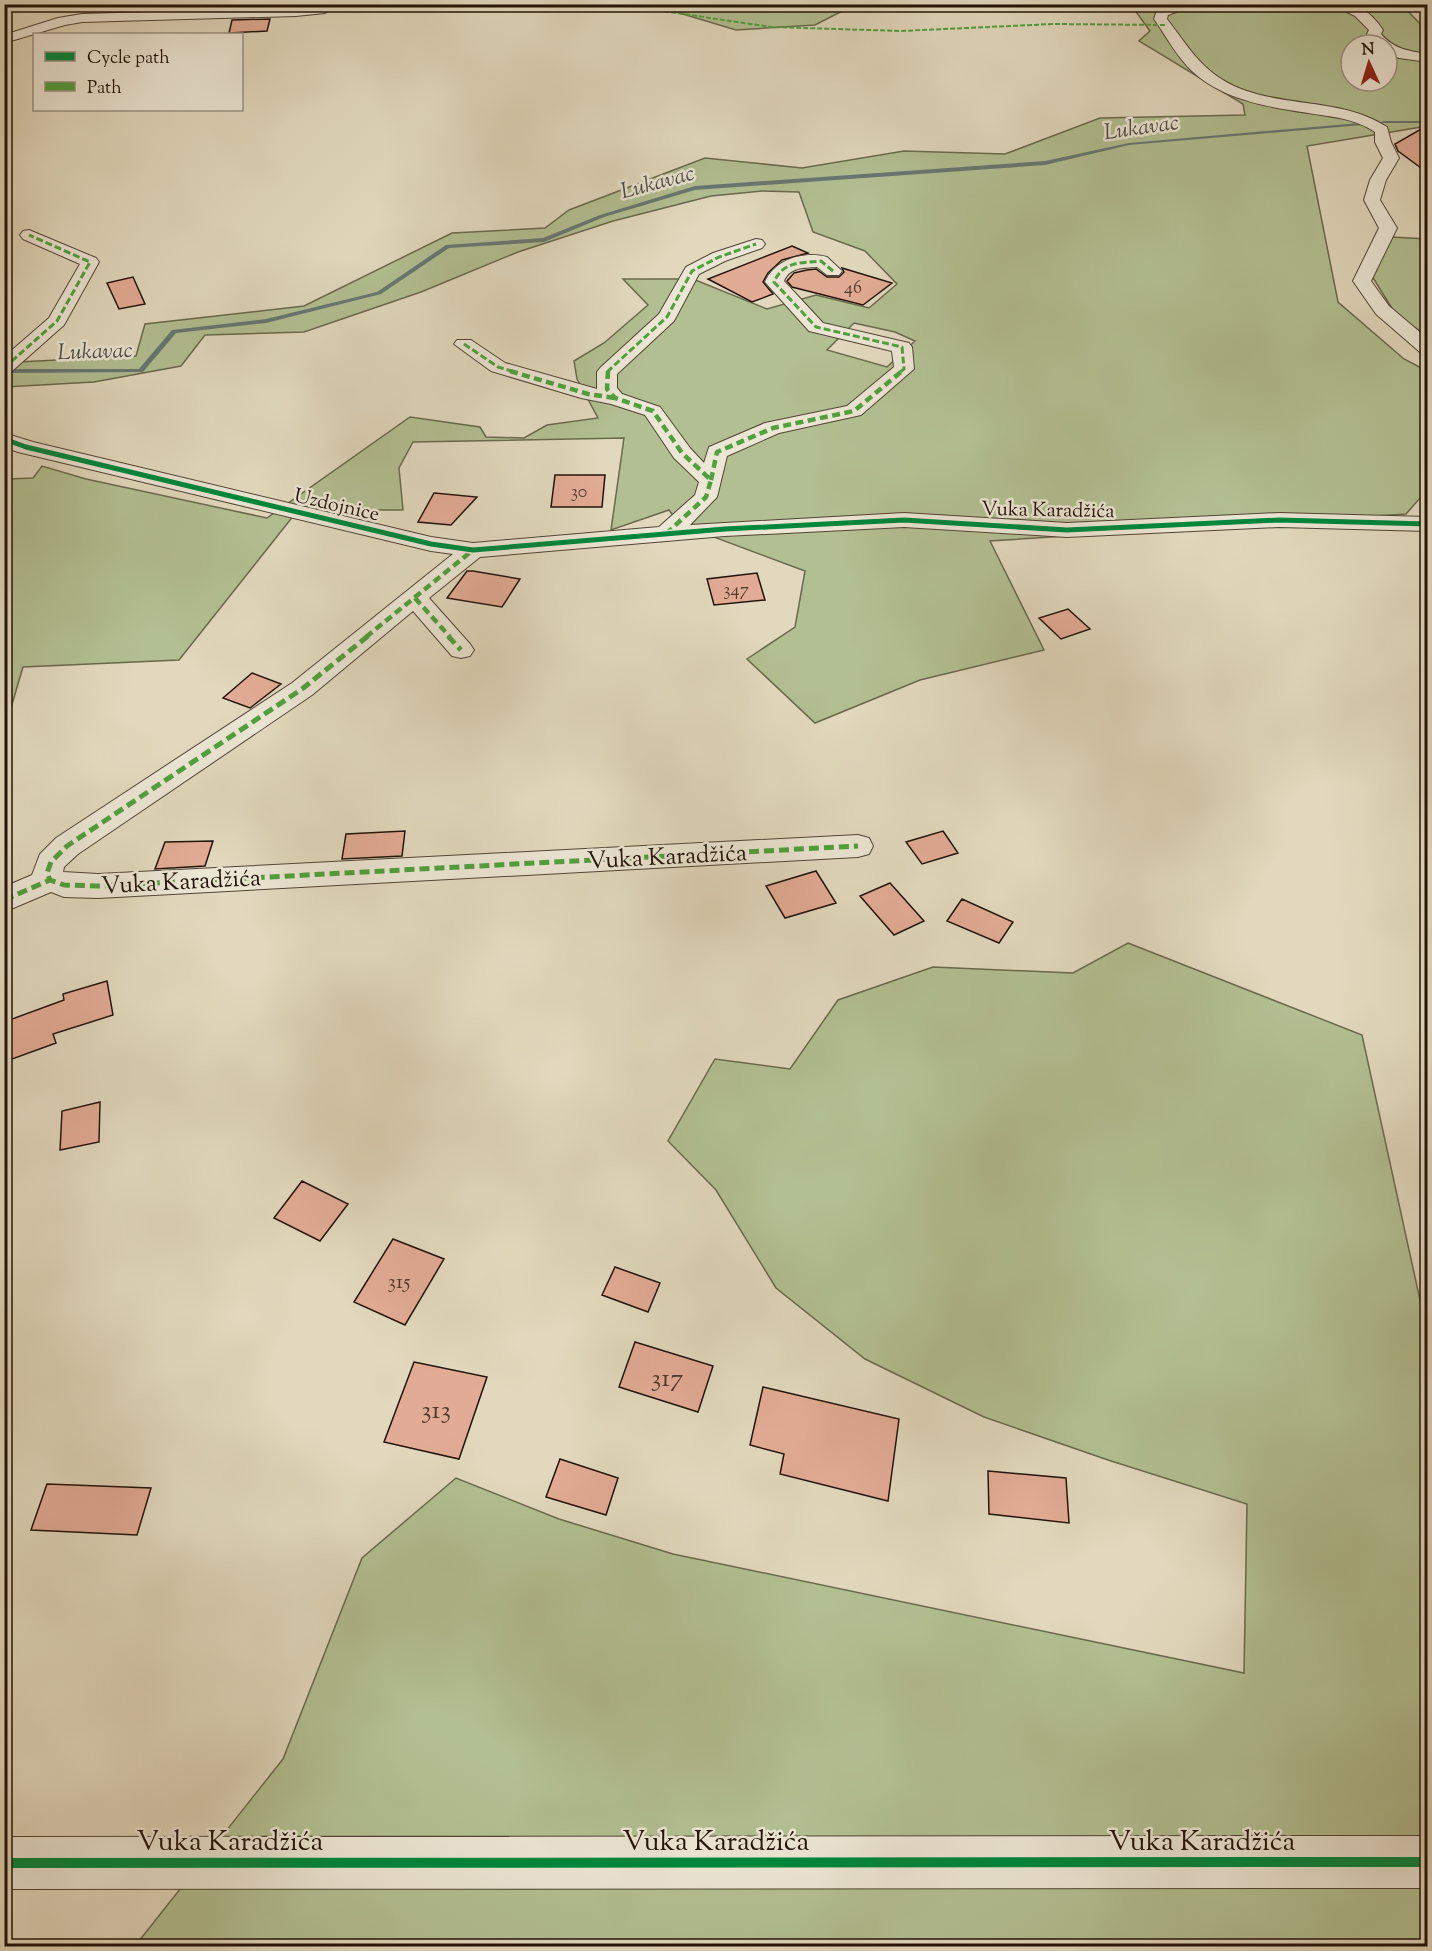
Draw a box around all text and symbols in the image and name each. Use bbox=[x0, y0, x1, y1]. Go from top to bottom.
legend bbox=[33, 33, 243, 111]
north arrow bbox=[1339, 33, 1399, 93]
text: N bbox=[1361, 39, 1376, 62]
text: Cycle path bbox=[87, 46, 170, 72]
text: Path bbox=[87, 76, 122, 102]
water label: Lukavac bbox=[1102, 108, 1181, 150]
water label: Lukavac bbox=[617, 159, 698, 209]
house number: 46 bbox=[844, 276, 862, 302]
water label: Lukavac bbox=[57, 336, 133, 370]
house number: 30 bbox=[571, 480, 587, 506]
street label: Uzdojnice bbox=[291, 483, 382, 530]
street label: Vuka Karadžića bbox=[981, 496, 1115, 527]
house number: 347 bbox=[723, 578, 749, 604]
street label: Vuka Karadžića bbox=[586, 837, 748, 879]
street label: Vuka Karadžića bbox=[100, 862, 262, 904]
house number: 315 bbox=[388, 1268, 410, 1298]
house number: 317 bbox=[651, 1361, 683, 1398]
house number: 313 bbox=[421, 1393, 451, 1430]
street label: Vuka Karadžića bbox=[137, 1823, 323, 1863]
street label: Vuka Karadžića bbox=[623, 1823, 809, 1863]
street label: Vuka Karadžića bbox=[1109, 1823, 1295, 1863]

